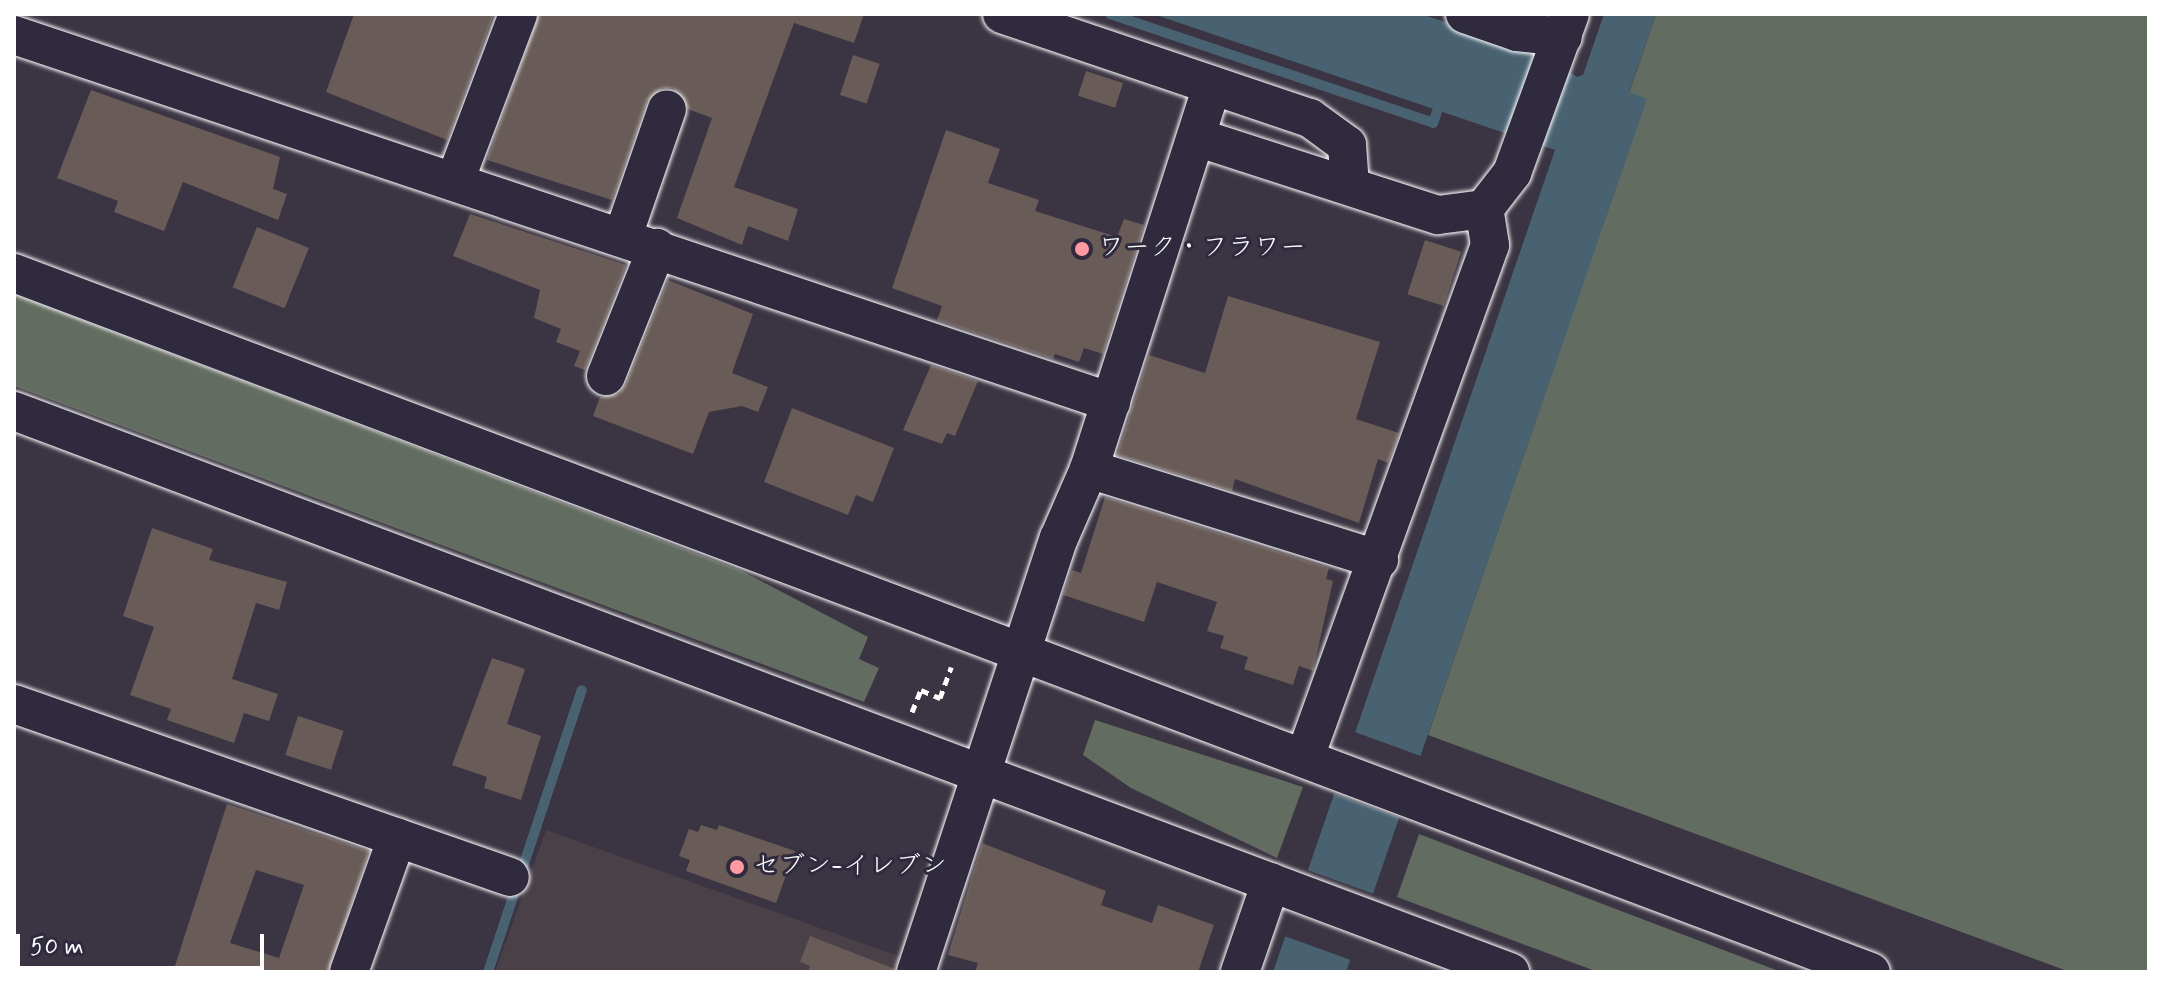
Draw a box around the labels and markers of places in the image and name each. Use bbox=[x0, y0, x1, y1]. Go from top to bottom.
place label: ワーク・フラワー bbox=[1098, 233, 1306, 265]
marker: ワーク・フラワー bbox=[1073, 240, 1091, 258]
place label: セブン-イレブン bbox=[753, 851, 947, 883]
marker: セブン-イレブン bbox=[728, 858, 746, 876]

